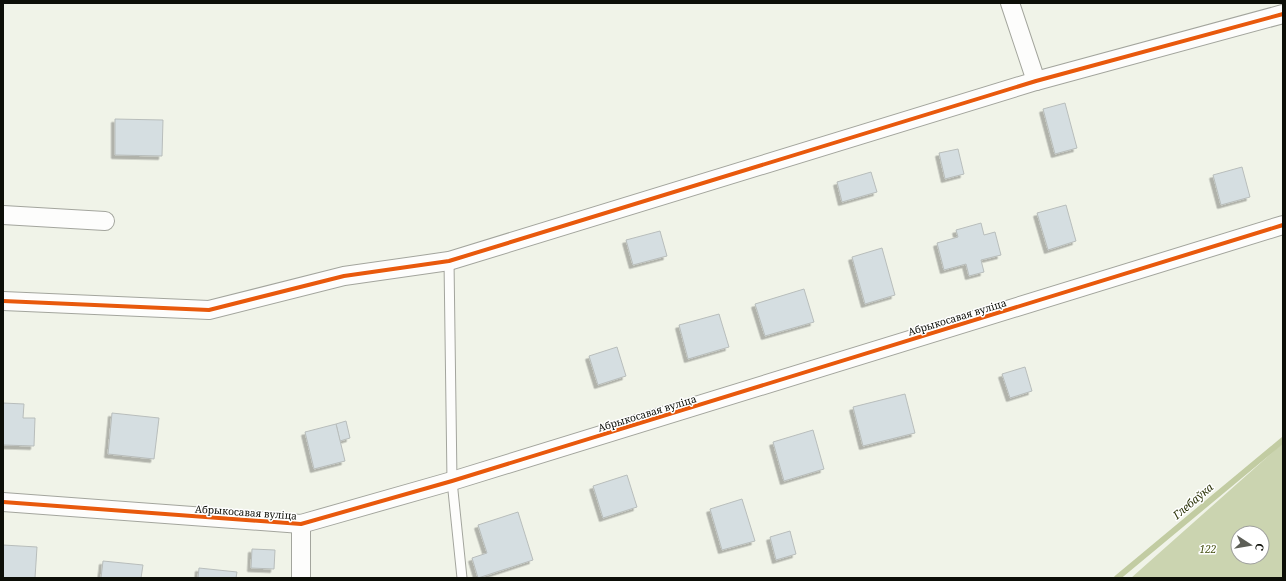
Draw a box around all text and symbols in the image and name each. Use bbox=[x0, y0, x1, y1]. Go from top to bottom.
street label: Абрыкосавая вуліца bbox=[906, 295, 1008, 339]
street label: Абрыкосавая вуліца bbox=[596, 391, 698, 435]
water label: Глебаўка bbox=[1169, 479, 1217, 523]
street label: Абрыкосавая вуліца bbox=[194, 501, 298, 523]
north arrow bbox=[1230, 525, 1270, 565]
park label: 122 bbox=[1200, 542, 1217, 556]
text: С bbox=[1252, 542, 1268, 552]

